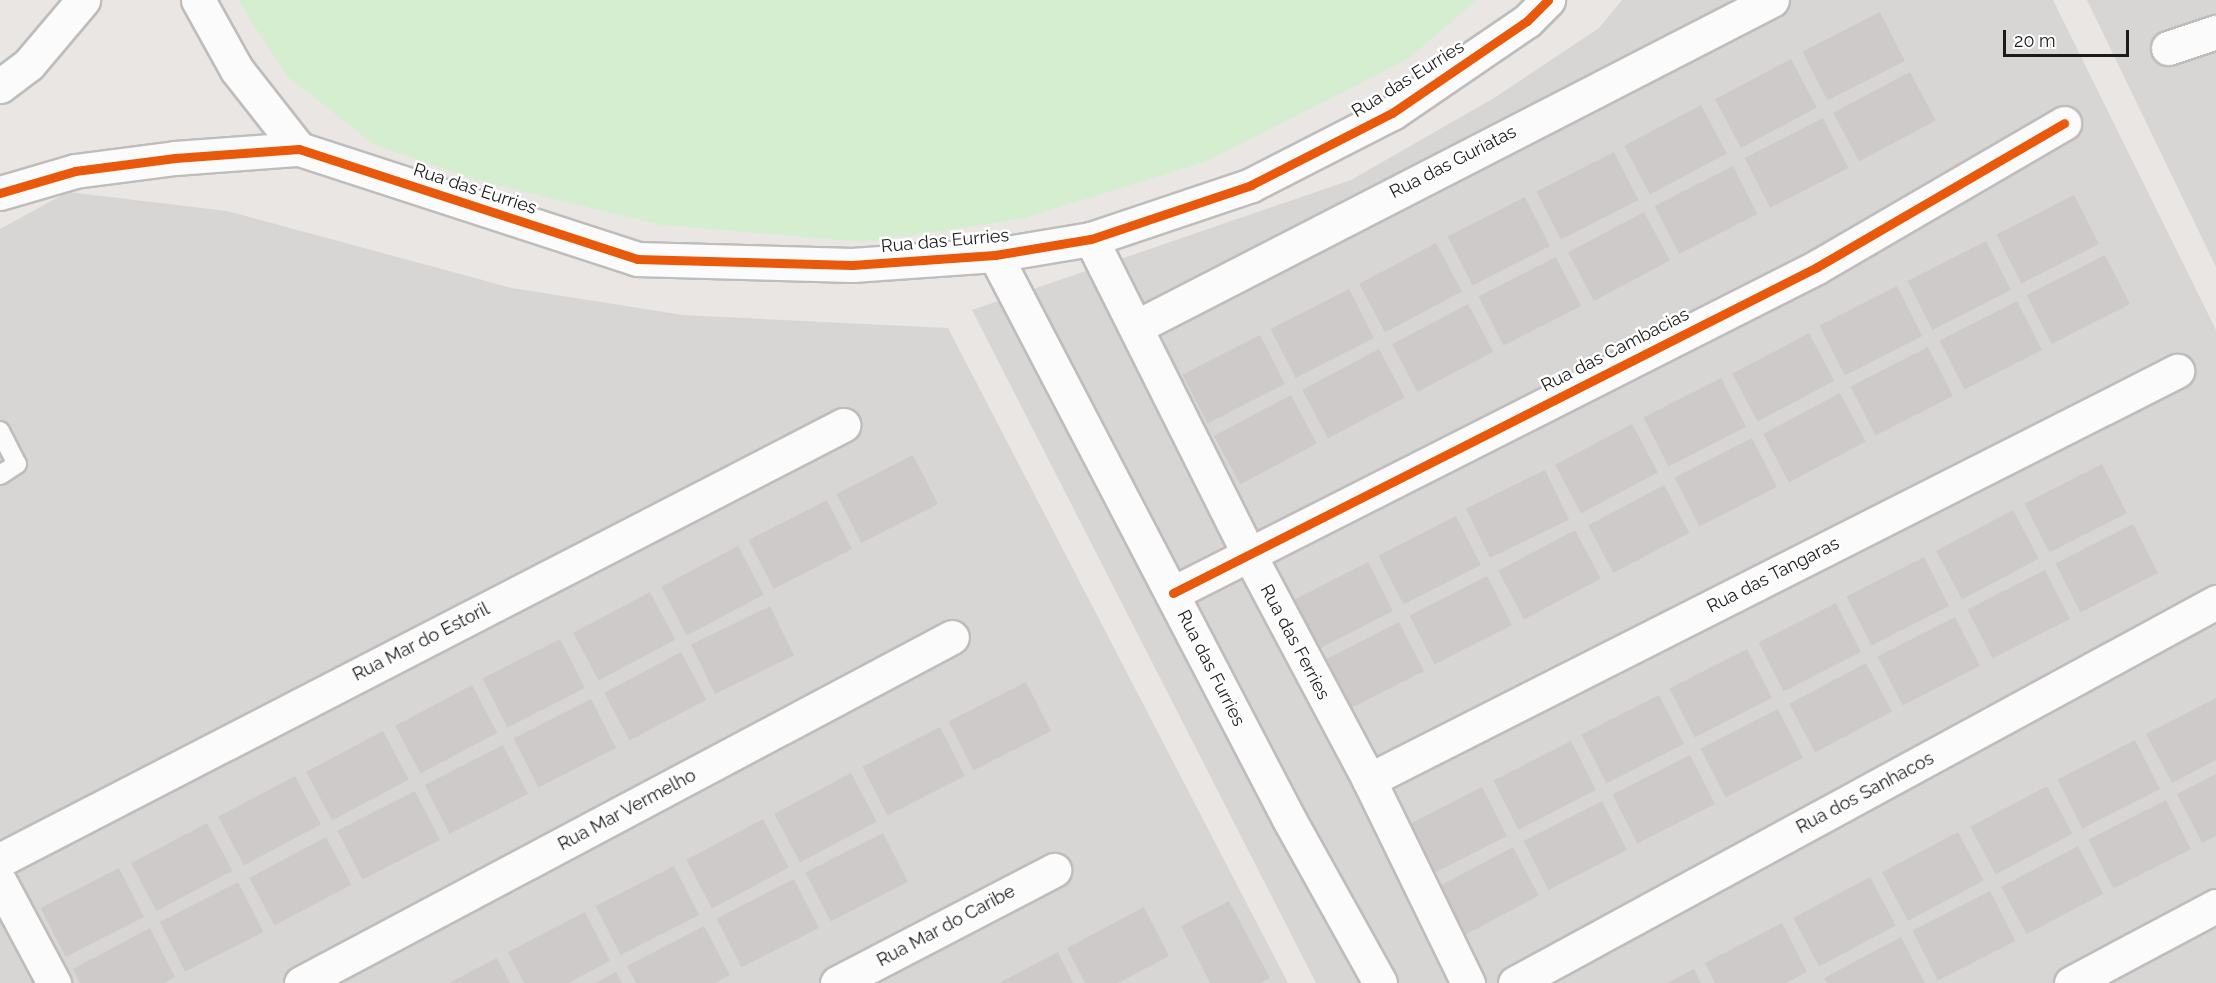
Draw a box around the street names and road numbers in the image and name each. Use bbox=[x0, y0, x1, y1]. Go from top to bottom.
street label: Rua das Eurries bbox=[1348, 36, 1468, 122]
street label: Rua das Guriatas bbox=[1386, 121, 1520, 203]
street label: Rua das Eurries bbox=[411, 159, 539, 219]
street label: Rua das Eurries bbox=[880, 225, 1010, 257]
street label: Rua das Cambacias bbox=[1538, 303, 1692, 397]
street label: Rua das Tangaras bbox=[1703, 532, 1843, 618]
street label: Rua das Ferries bbox=[1256, 581, 1334, 703]
street label: Rua Mar do Estoril bbox=[349, 598, 493, 686]
street label: Rua das Furries bbox=[1172, 606, 1250, 730]
street label: Rua dos Sanhacos bbox=[1793, 748, 1937, 838]
street label: Rua Mar Vermelho bbox=[554, 764, 700, 856]
street label: Rua Mar do Caribe bbox=[873, 880, 1019, 972]

